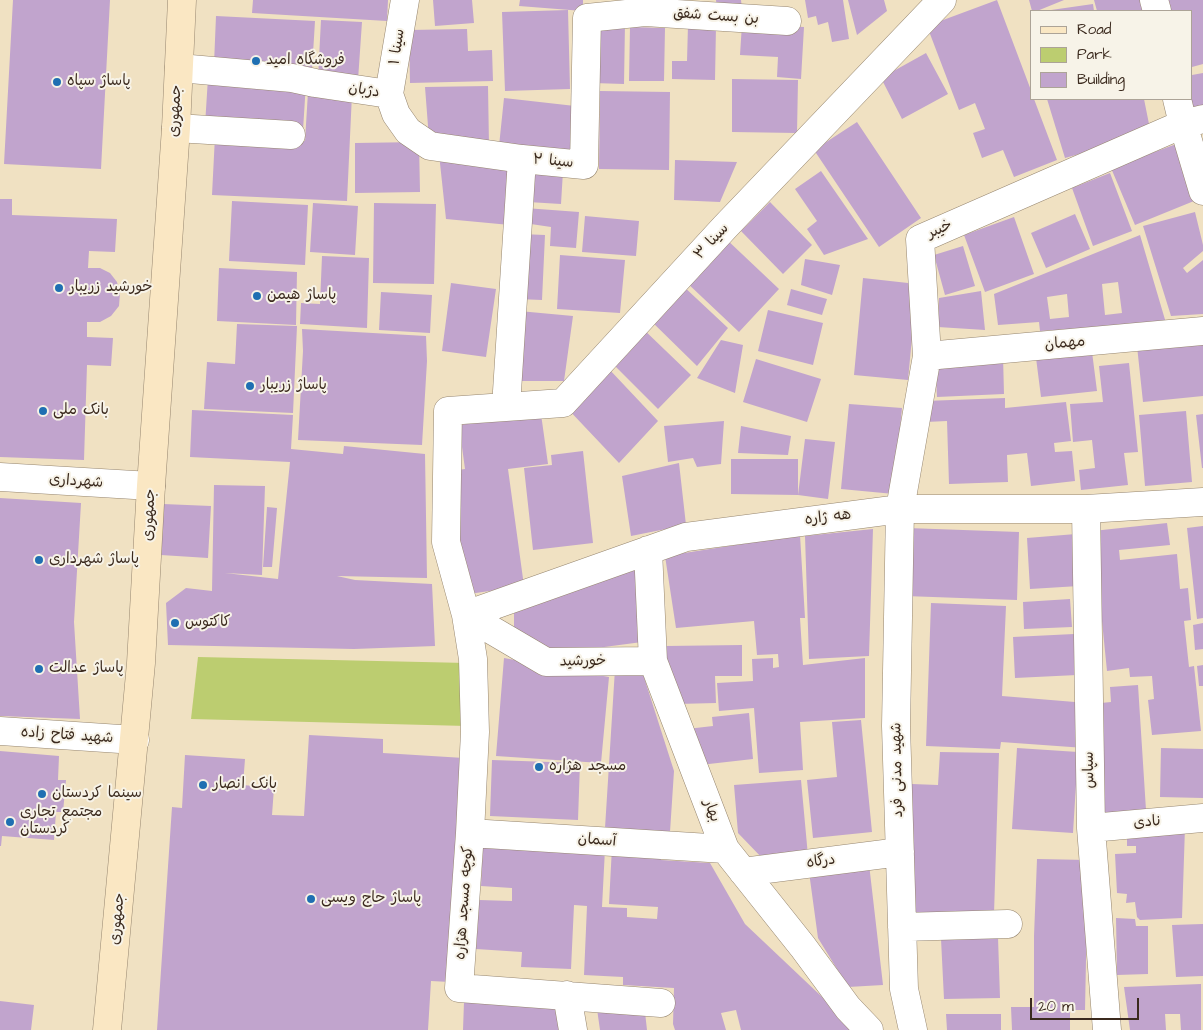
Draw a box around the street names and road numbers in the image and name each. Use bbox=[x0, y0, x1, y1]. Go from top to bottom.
street label: بن بست شفق bbox=[673, 5, 759, 29]
street label: سینا ۱ bbox=[386, 28, 410, 66]
street label: دژبان bbox=[347, 80, 381, 102]
street label: جمهوری bbox=[166, 84, 186, 138]
street label: سینا ۲ bbox=[532, 151, 574, 173]
street label: خیبر bbox=[925, 217, 955, 243]
street label: سینا ۳ bbox=[691, 220, 733, 264]
street label: مهمان bbox=[1044, 333, 1086, 355]
street label: شهرداری bbox=[48, 471, 104, 493]
street label: جمهوری bbox=[140, 488, 160, 542]
street label: هه ژاره bbox=[804, 506, 852, 530]
street label: خورشید bbox=[560, 653, 606, 671]
street label: شهید مدنی فرد bbox=[888, 722, 908, 818]
street label: شهید فتاح زاده bbox=[20, 724, 114, 748]
street label: سپاس bbox=[1081, 751, 1099, 789]
street label: بهار bbox=[699, 797, 723, 825]
street label: نادی bbox=[1133, 813, 1161, 833]
street label: آسمان bbox=[577, 831, 617, 851]
street label: کوچه مسجد هژاره bbox=[452, 846, 478, 960]
street label: درگاه bbox=[805, 851, 837, 873]
street label: جمهوری bbox=[106, 892, 130, 946]

